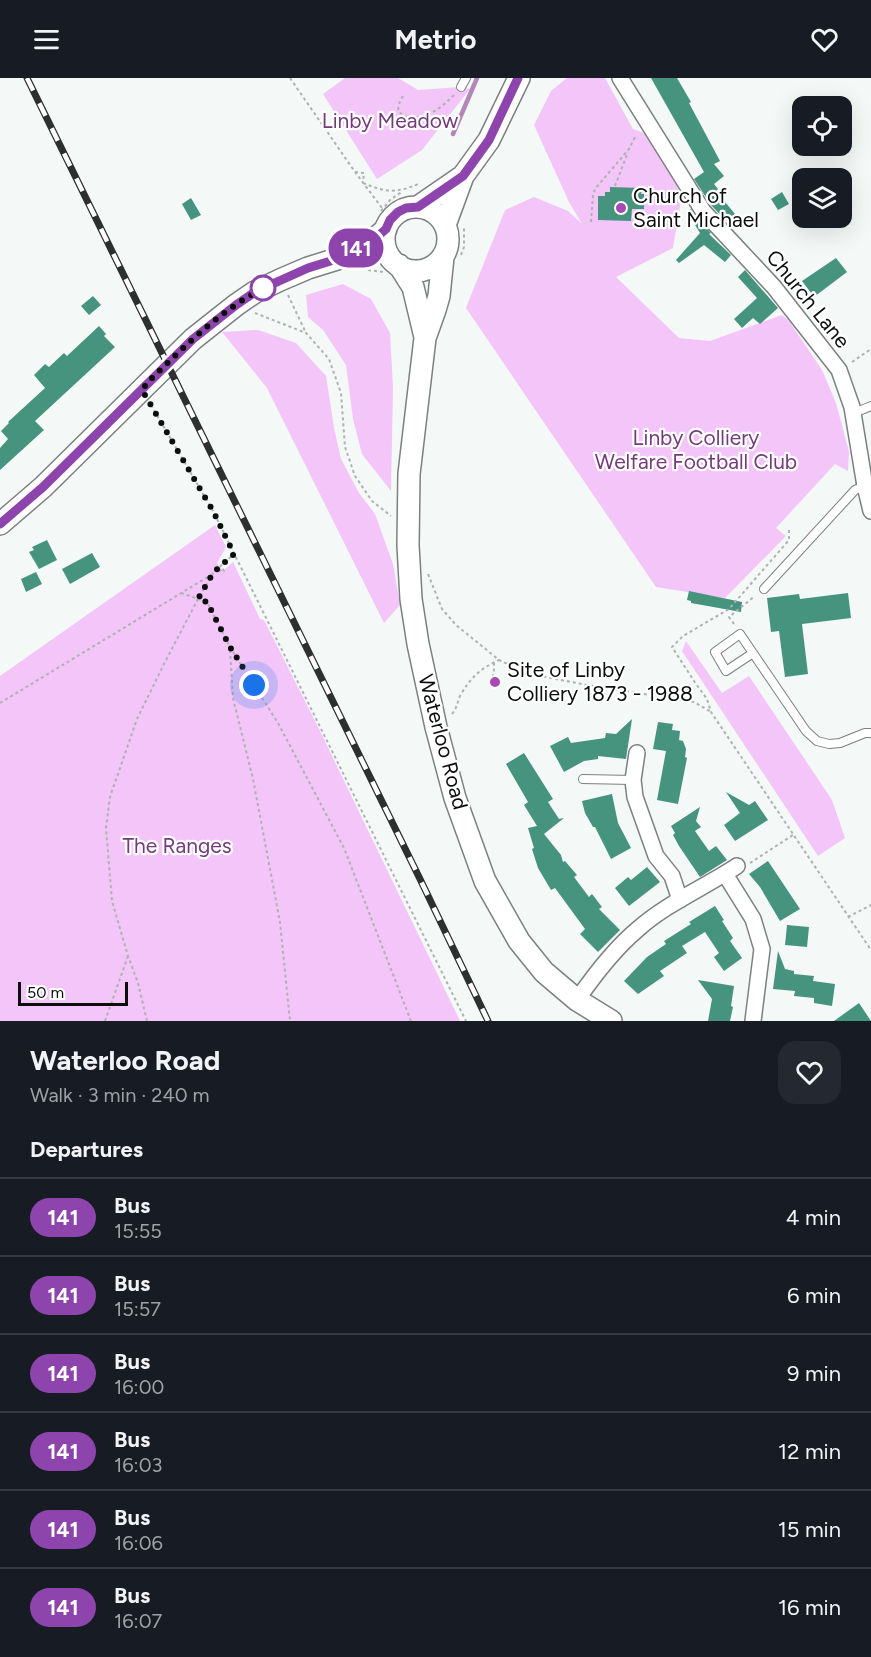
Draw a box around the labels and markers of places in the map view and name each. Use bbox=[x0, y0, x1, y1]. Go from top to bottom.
place label: Church of Saint Michael bbox=[633, 183, 759, 232]
marker: Church of Saint Michael bbox=[614, 201, 628, 215]
unlabelled marker bbox=[250, 275, 276, 301]
place label: Site of Linby Colliery 1873 - 1988 bbox=[507, 657, 693, 706]
marker: Site of Linby Colliery 1873 - 1988 bbox=[488, 675, 502, 689]

